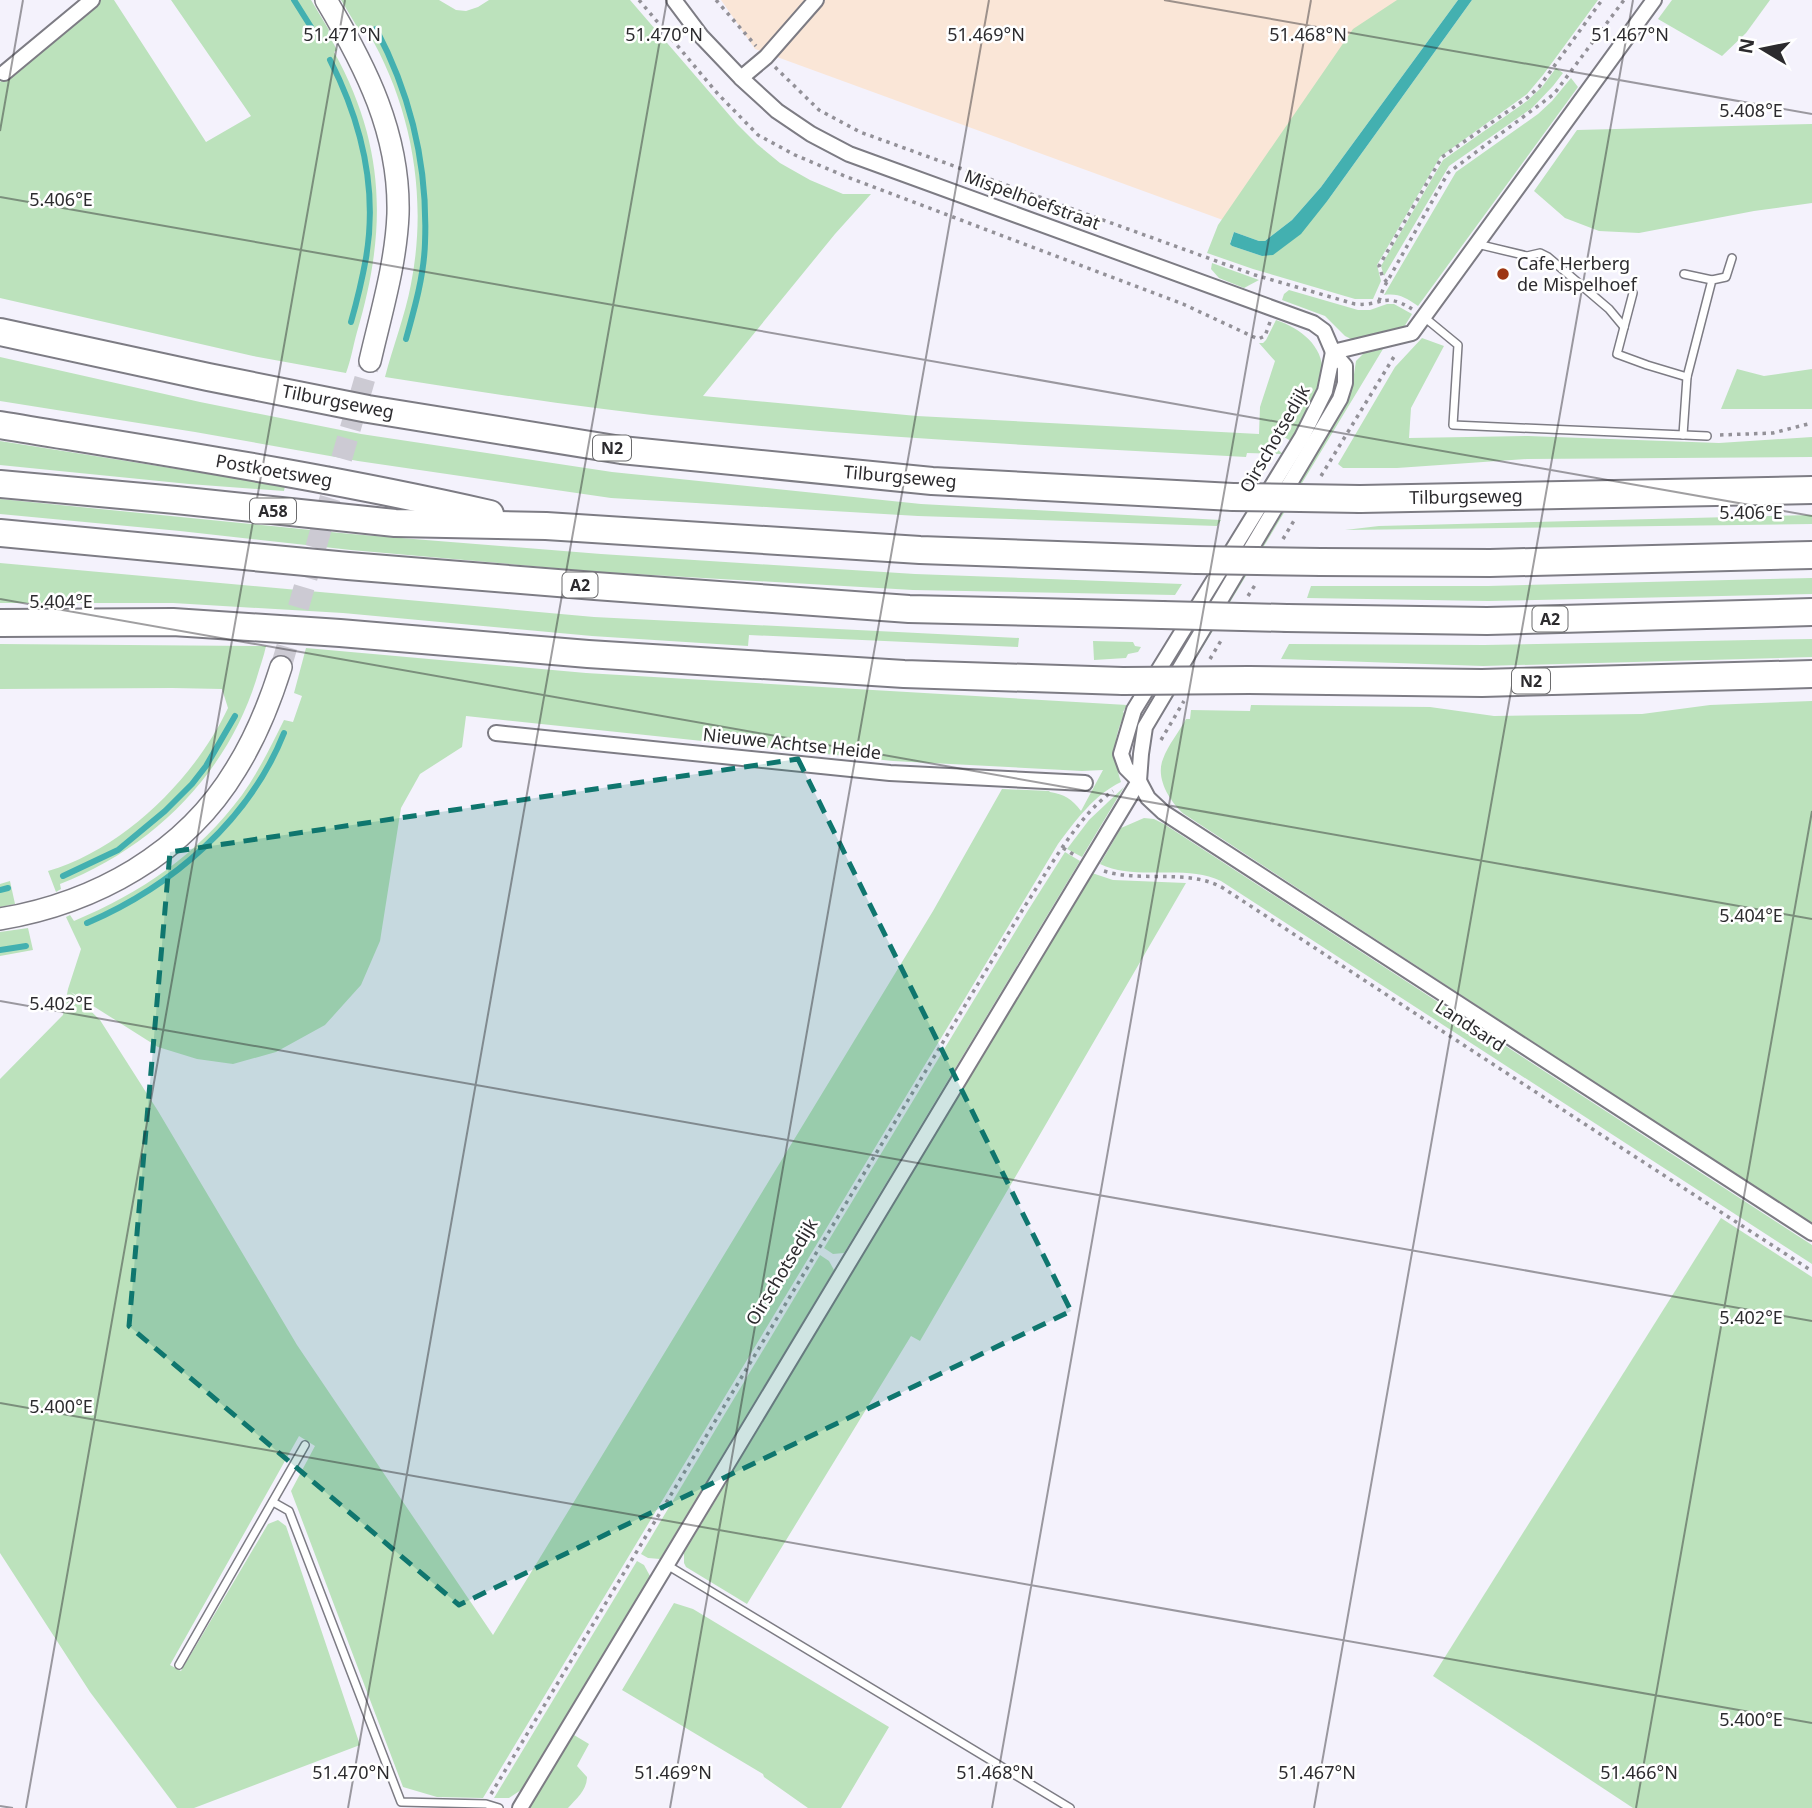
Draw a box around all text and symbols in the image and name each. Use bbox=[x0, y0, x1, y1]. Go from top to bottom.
north arrow bbox=[1728, 14, 1798, 84]
text: 51.471°N bbox=[303, 22, 381, 46]
text: 51.470°N bbox=[625, 22, 703, 46]
text: 51.469°N bbox=[947, 22, 1025, 46]
text: 51.468°N bbox=[1269, 22, 1347, 46]
text: 51.467°N bbox=[1591, 22, 1669, 46]
text: N bbox=[1732, 36, 1760, 56]
text: 5.408°E bbox=[1719, 98, 1783, 122]
street label: Mispelhoefstraat bbox=[961, 163, 1104, 235]
text: 5.406°E bbox=[29, 187, 93, 211]
place label: Cafe Herberg de Mispelhoef bbox=[1517, 251, 1638, 296]
marker: Cafe Herberg de Mispelhoef bbox=[1495, 266, 1511, 282]
street label: Tilburgseweg bbox=[280, 378, 396, 424]
street label: Oirschotsedijk bbox=[1234, 380, 1315, 497]
road number: N2 bbox=[593, 436, 631, 461]
street label: Postkoetsweg bbox=[214, 448, 334, 492]
street label: Tilburgseweg bbox=[842, 459, 958, 493]
street label: Tilburgseweg bbox=[1409, 483, 1523, 509]
road number: A58 bbox=[250, 498, 296, 524]
text: 5.406°E bbox=[1719, 500, 1783, 524]
road number: A2 bbox=[562, 572, 598, 598]
text: 5.404°E bbox=[29, 589, 93, 613]
road number: A2 bbox=[1532, 606, 1568, 632]
road number: N2 bbox=[1512, 668, 1550, 694]
street label: Nieuwe Achtse Heide bbox=[702, 722, 882, 764]
text: 5.404°E bbox=[1719, 903, 1783, 927]
text: 5.402°E bbox=[29, 991, 93, 1015]
street label: Landsard bbox=[1431, 994, 1510, 1057]
street label: Oirschotsedijk bbox=[740, 1213, 823, 1329]
text: 5.402°E bbox=[1719, 1305, 1783, 1329]
text: 5.400°E bbox=[29, 1394, 93, 1418]
text: 5.400°E bbox=[1719, 1707, 1783, 1731]
text: 51.470°N bbox=[312, 1760, 390, 1784]
text: 51.469°N bbox=[634, 1760, 712, 1784]
text: 51.468°N bbox=[956, 1760, 1034, 1784]
text: 51.467°N bbox=[1278, 1760, 1356, 1784]
text: 51.466°N bbox=[1600, 1760, 1678, 1784]

